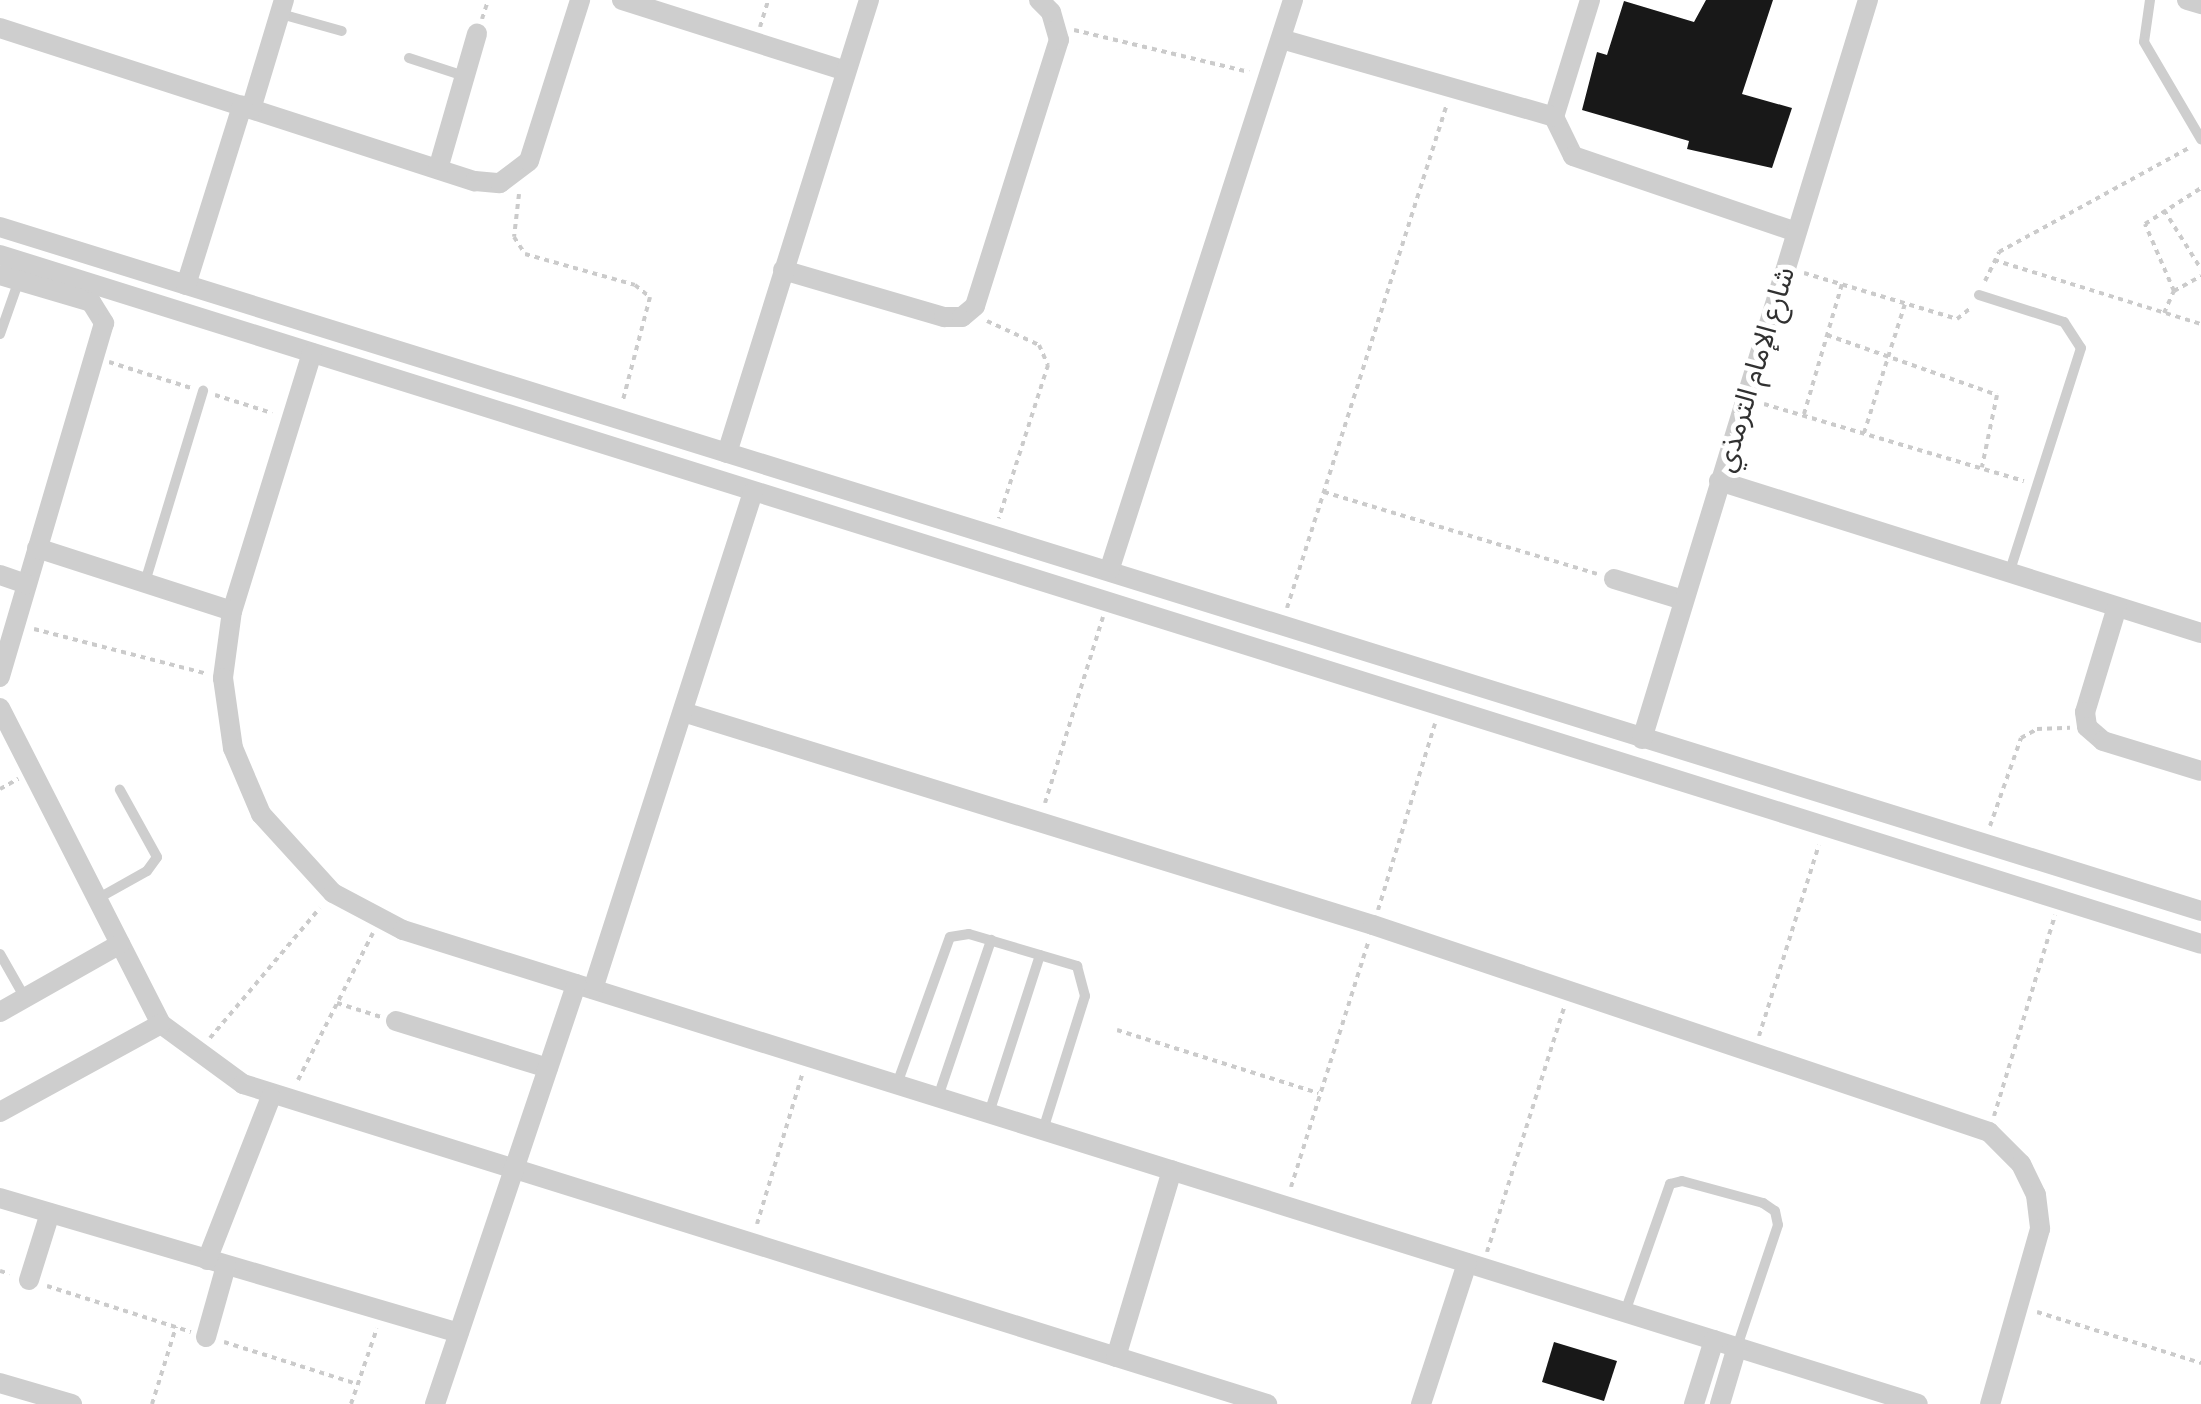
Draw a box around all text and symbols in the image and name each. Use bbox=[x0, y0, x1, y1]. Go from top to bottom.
street label: شارع الإمام الترمذي bbox=[1707, 263, 1801, 475]

